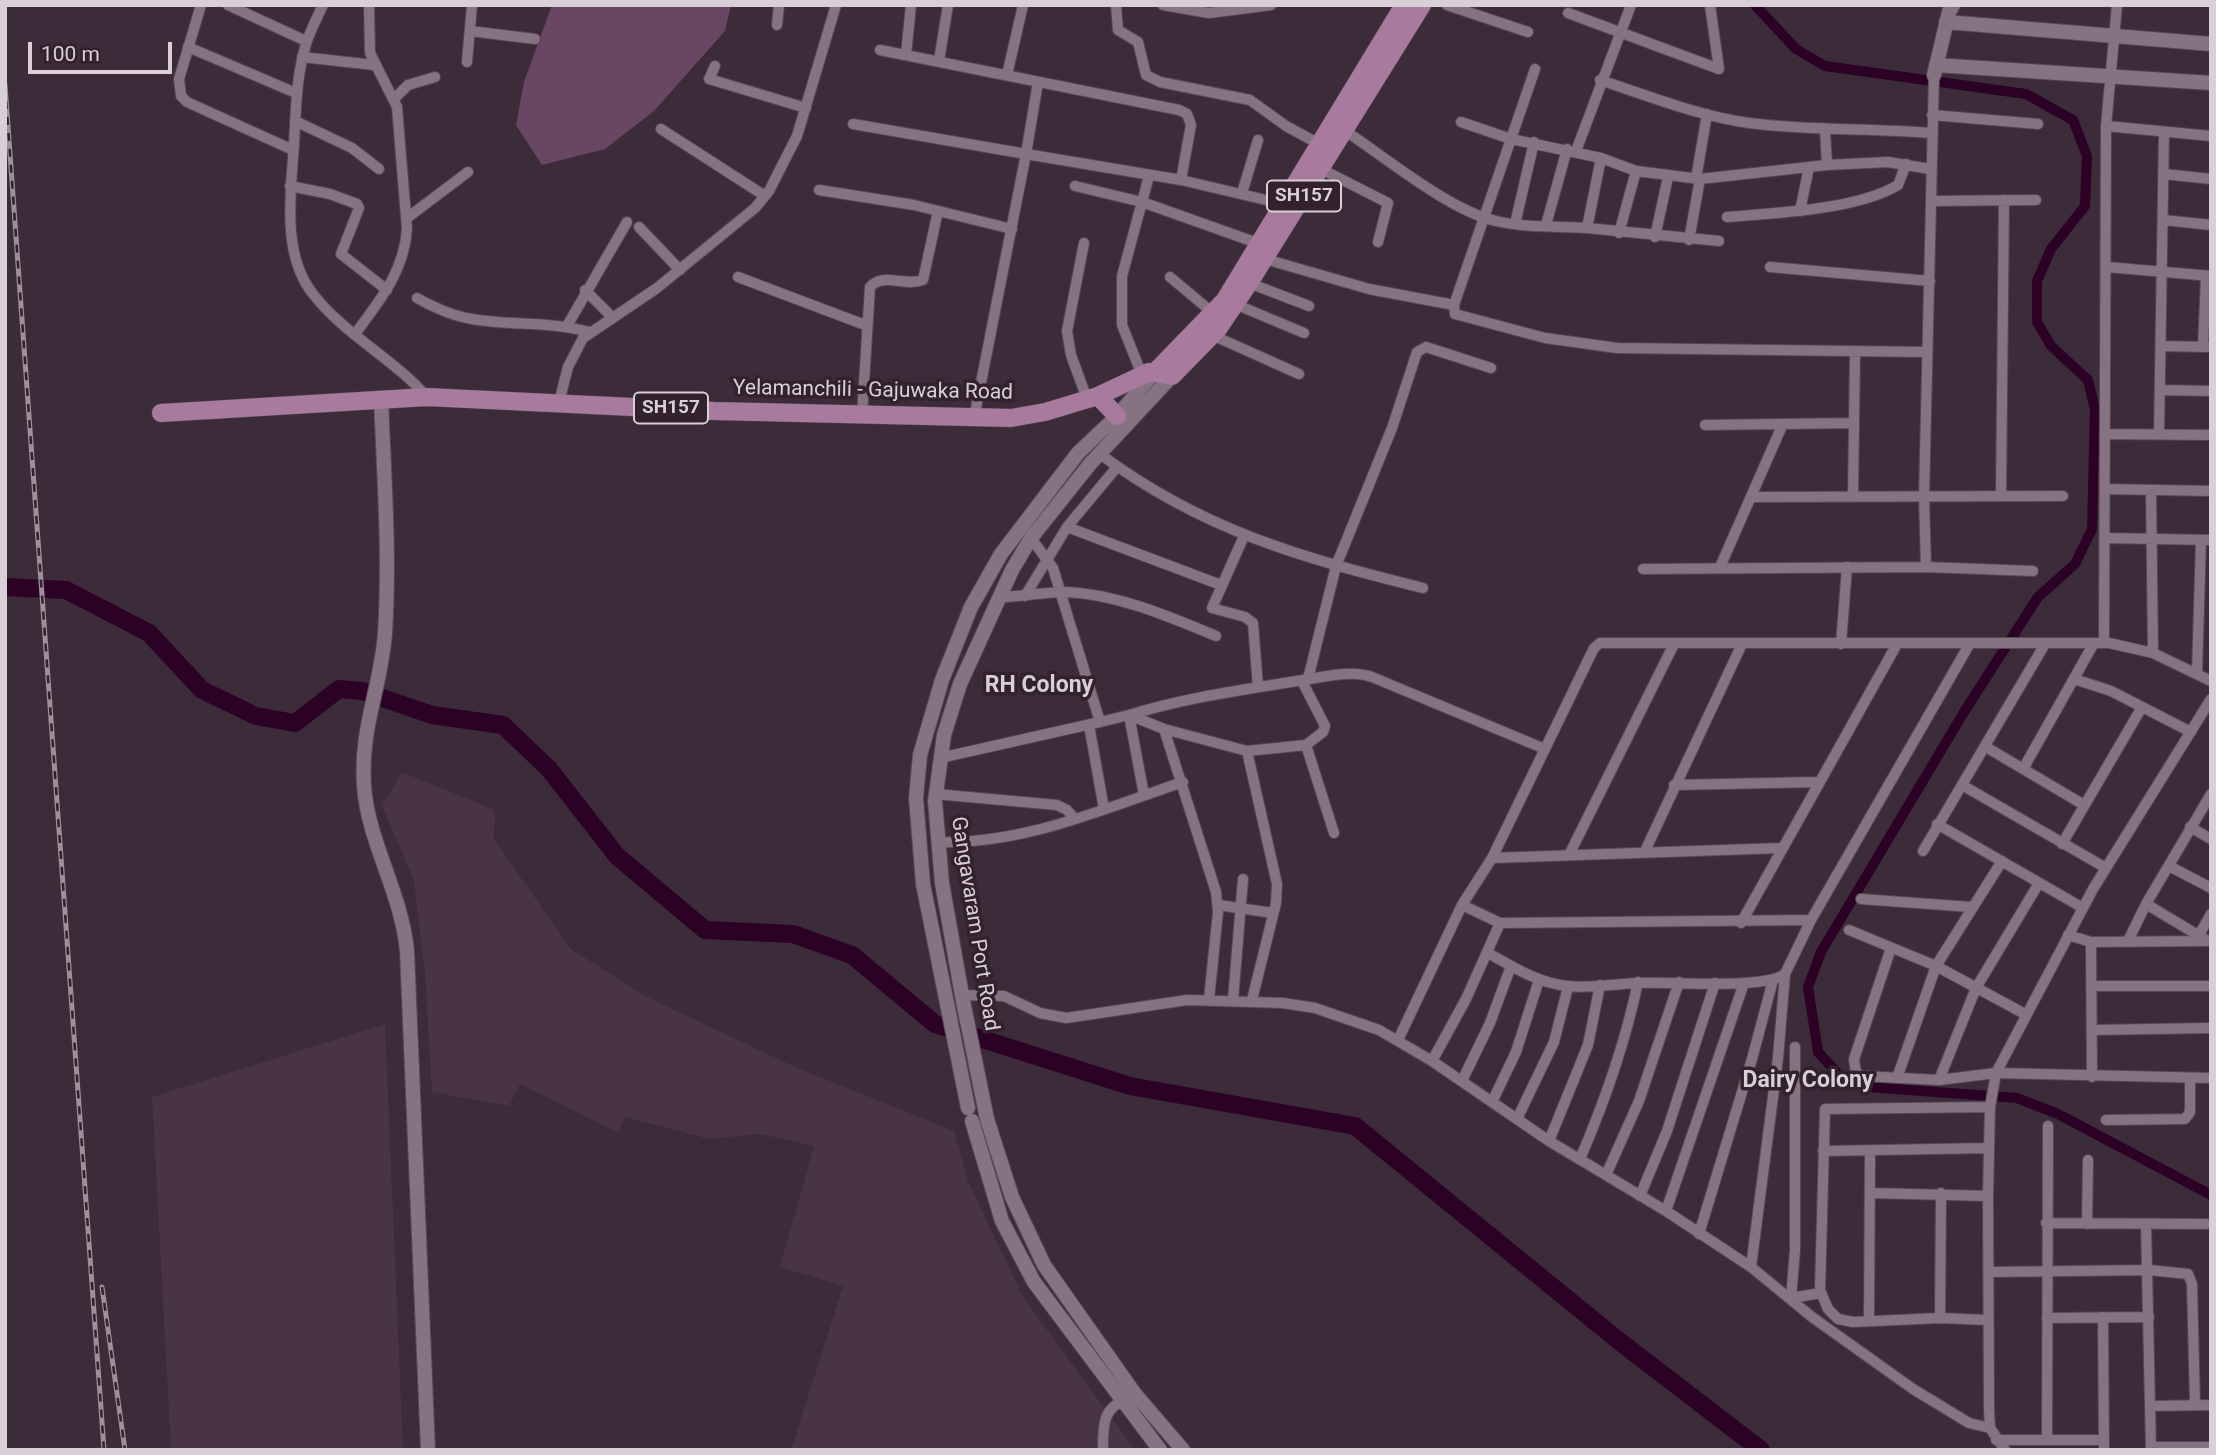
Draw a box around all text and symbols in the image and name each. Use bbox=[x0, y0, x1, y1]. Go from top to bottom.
scale bar bbox=[32, 28, 175, 72]
text: 100 m bbox=[41, 42, 100, 66]
road number: SH157 bbox=[1267, 180, 1341, 212]
street label: Yelamanchili - Gajuwaka Road bbox=[733, 376, 1013, 406]
road number: SH157 bbox=[634, 392, 708, 424]
district label: RH Colony bbox=[985, 672, 1093, 700]
street label: Gangavaram Port Road bbox=[945, 815, 1003, 1033]
district label: Dairy Colony bbox=[1743, 1067, 1873, 1095]

